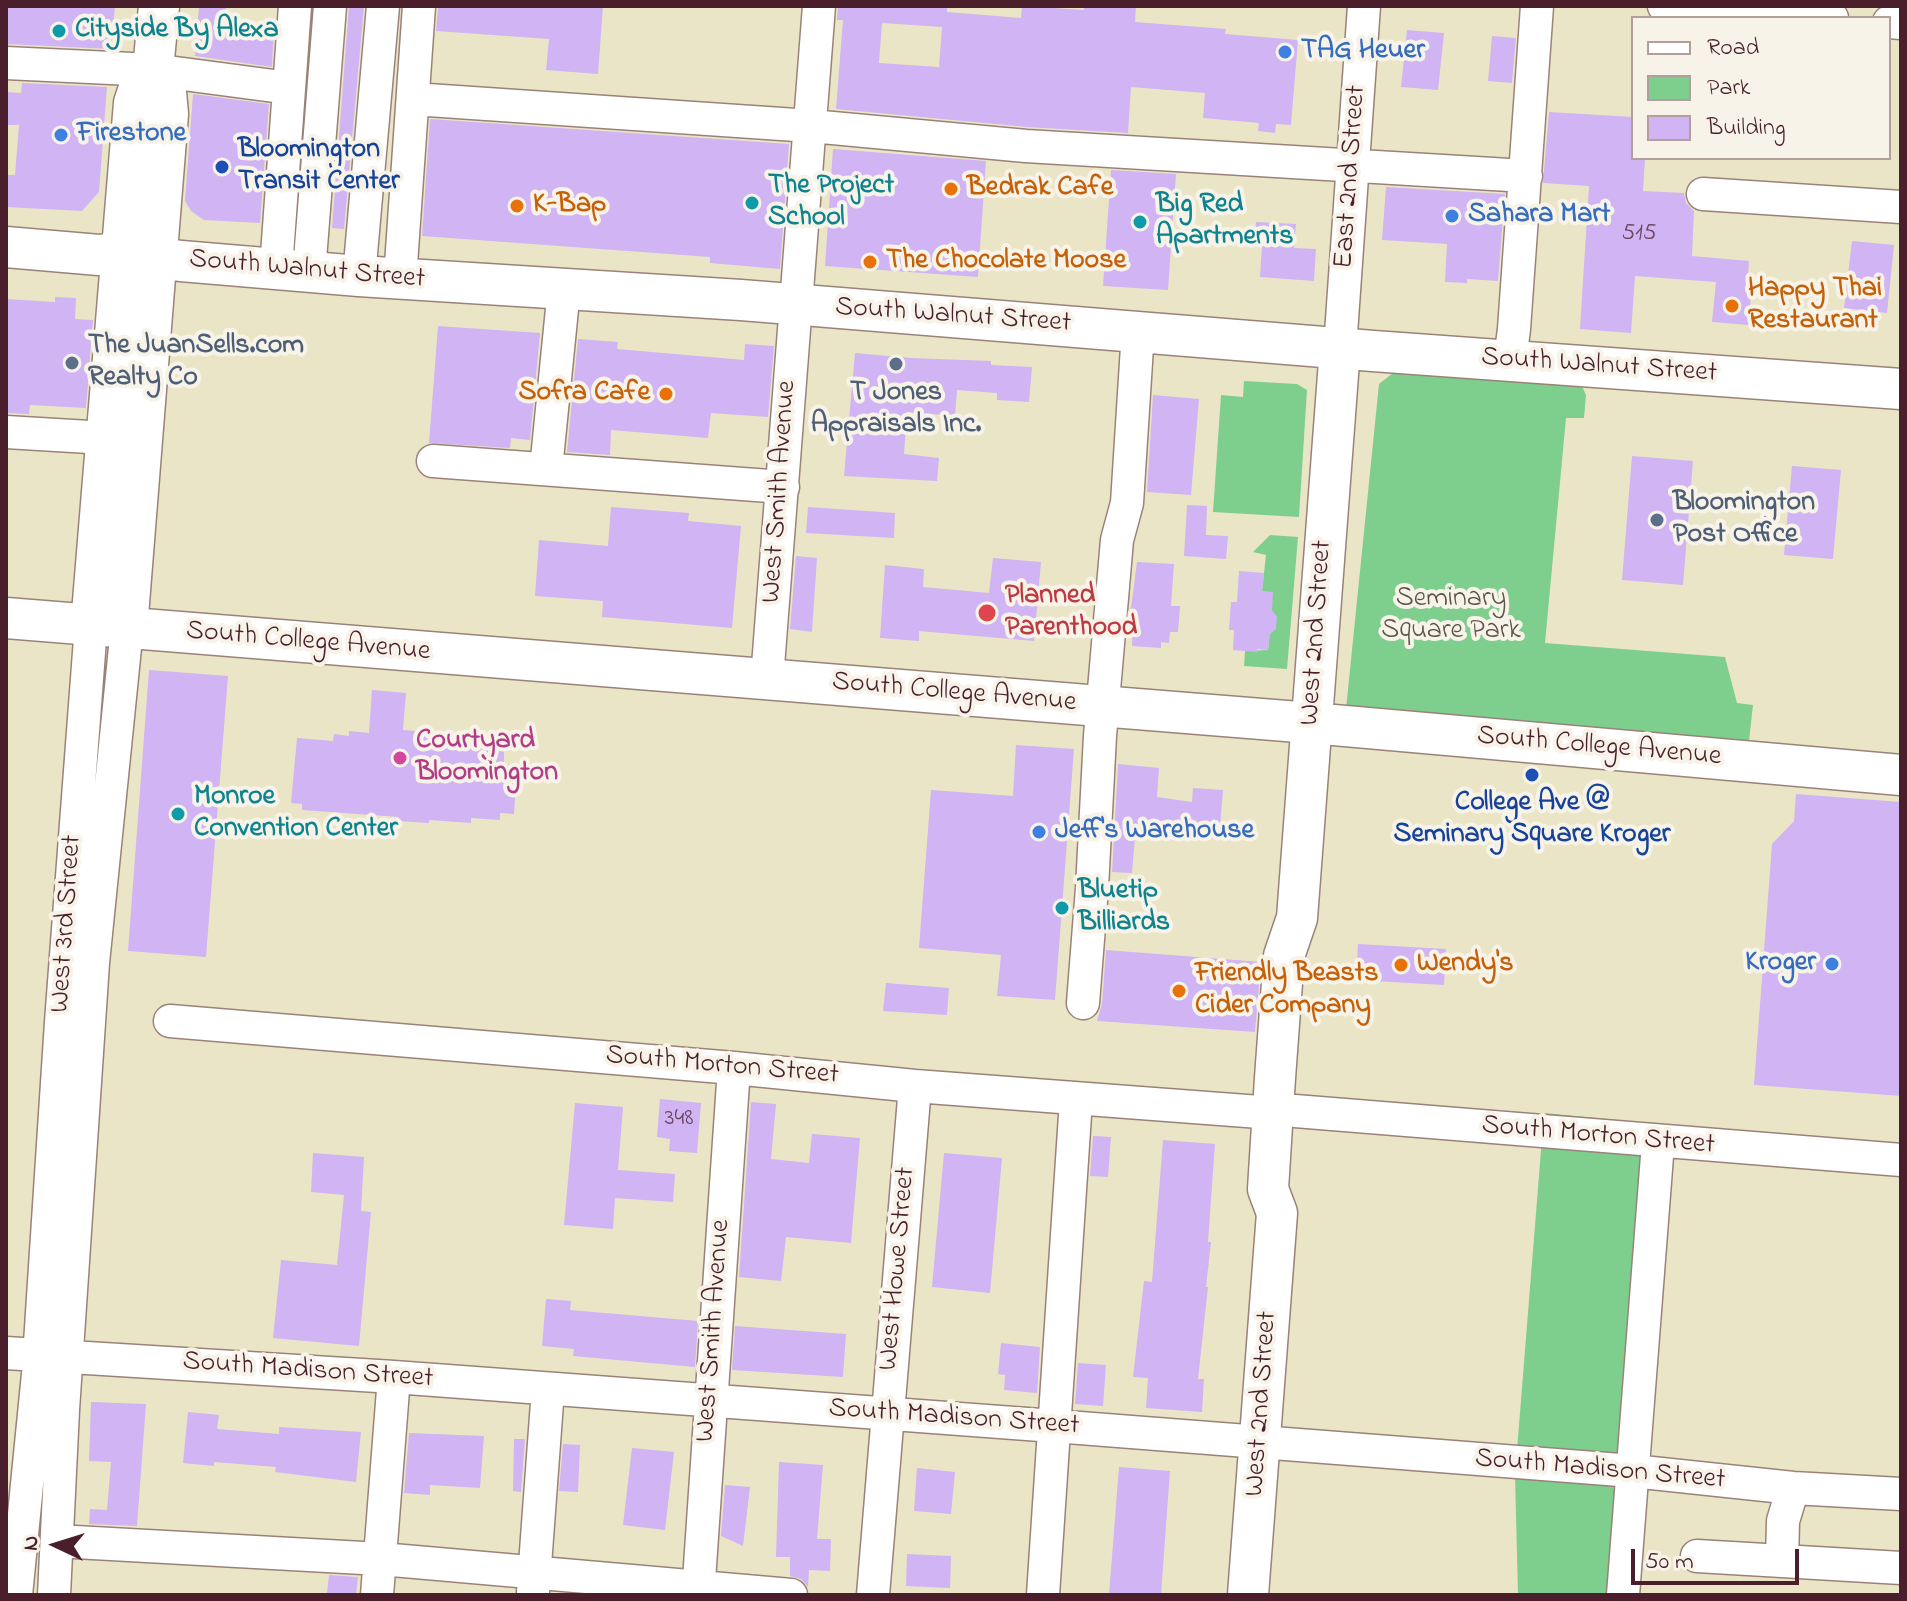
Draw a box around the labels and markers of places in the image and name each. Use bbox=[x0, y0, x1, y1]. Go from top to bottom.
place label: Cityside By Alexa bbox=[75, 14, 279, 48]
marker: Cityside By Alexa bbox=[50, 22, 68, 40]
place label: TAG Heuer bbox=[1301, 35, 1425, 69]
marker: TAG Heuer bbox=[1276, 43, 1294, 61]
place label: Firestone bbox=[77, 118, 186, 152]
marker: Firestone bbox=[52, 126, 70, 144]
place label: Bloomington Transit Center bbox=[238, 134, 400, 200]
marker: Bloomington Transit Center bbox=[213, 158, 231, 176]
place label: The Project School bbox=[768, 170, 894, 236]
place label: Bedrak Cafe bbox=[967, 172, 1113, 206]
marker: Bedrak Cafe bbox=[942, 180, 960, 198]
place label: K-Bap bbox=[533, 189, 606, 223]
place label: Big Red Apartments bbox=[1156, 189, 1293, 255]
marker: The Project School bbox=[743, 194, 761, 212]
marker: K-Bap bbox=[508, 197, 526, 215]
place label: Sahara Mart bbox=[1468, 199, 1611, 233]
marker: Sahara Mart bbox=[1443, 207, 1461, 225]
marker: Big Red Apartments bbox=[1131, 213, 1149, 231]
place label: The Chocolate Moose bbox=[886, 245, 1126, 279]
marker: The Chocolate Moose bbox=[861, 253, 879, 271]
place label: Happy Thai Restaurant bbox=[1748, 273, 1882, 339]
marker: Happy Thai Restaurant bbox=[1723, 297, 1741, 315]
place label: The JuanSells.com Realty Co bbox=[88, 330, 304, 396]
marker: The JuanSells.com Realty Co bbox=[63, 354, 81, 372]
marker: T Jones Appraisals Inc. bbox=[887, 355, 905, 373]
place label: Sofra Cafe bbox=[518, 377, 650, 411]
place label: T Jones Appraisals Inc. bbox=[811, 377, 981, 443]
marker: Sofra Cafe bbox=[657, 385, 675, 403]
place label: Bloomington Post Office bbox=[1673, 487, 1815, 553]
marker: Bloomington Post Office bbox=[1648, 511, 1666, 529]
place label: Planned Parenthood bbox=[1005, 580, 1137, 646]
marker: Planned Parenthood bbox=[976, 602, 998, 624]
place label: Courtyard Bloomington bbox=[416, 725, 558, 791]
marker: Courtyard Bloomington bbox=[391, 749, 409, 767]
marker: College Ave @ Seminary Square Kroger bbox=[1523, 766, 1541, 784]
place label: Monroe Convention Center bbox=[194, 781, 398, 847]
place label: College Ave @ Seminary Square Kroger bbox=[1393, 787, 1671, 853]
marker: Monroe Convention Center bbox=[169, 805, 187, 823]
place label: Jeff's Warehouse bbox=[1055, 815, 1254, 849]
marker: Jeff's Warehouse bbox=[1030, 823, 1048, 841]
place label: Bluetip Billiards bbox=[1078, 875, 1170, 941]
marker: Bluetip Billiards bbox=[1053, 899, 1071, 917]
place label: Kroger bbox=[1745, 947, 1816, 981]
place label: Wendy's bbox=[1417, 948, 1514, 982]
marker: Kroger bbox=[1823, 955, 1841, 973]
marker: Wendy's bbox=[1392, 956, 1410, 974]
place label: Friendly Beasts Cider Company bbox=[1195, 958, 1378, 1024]
marker: Friendly Beasts Cider Company bbox=[1170, 982, 1188, 1000]

